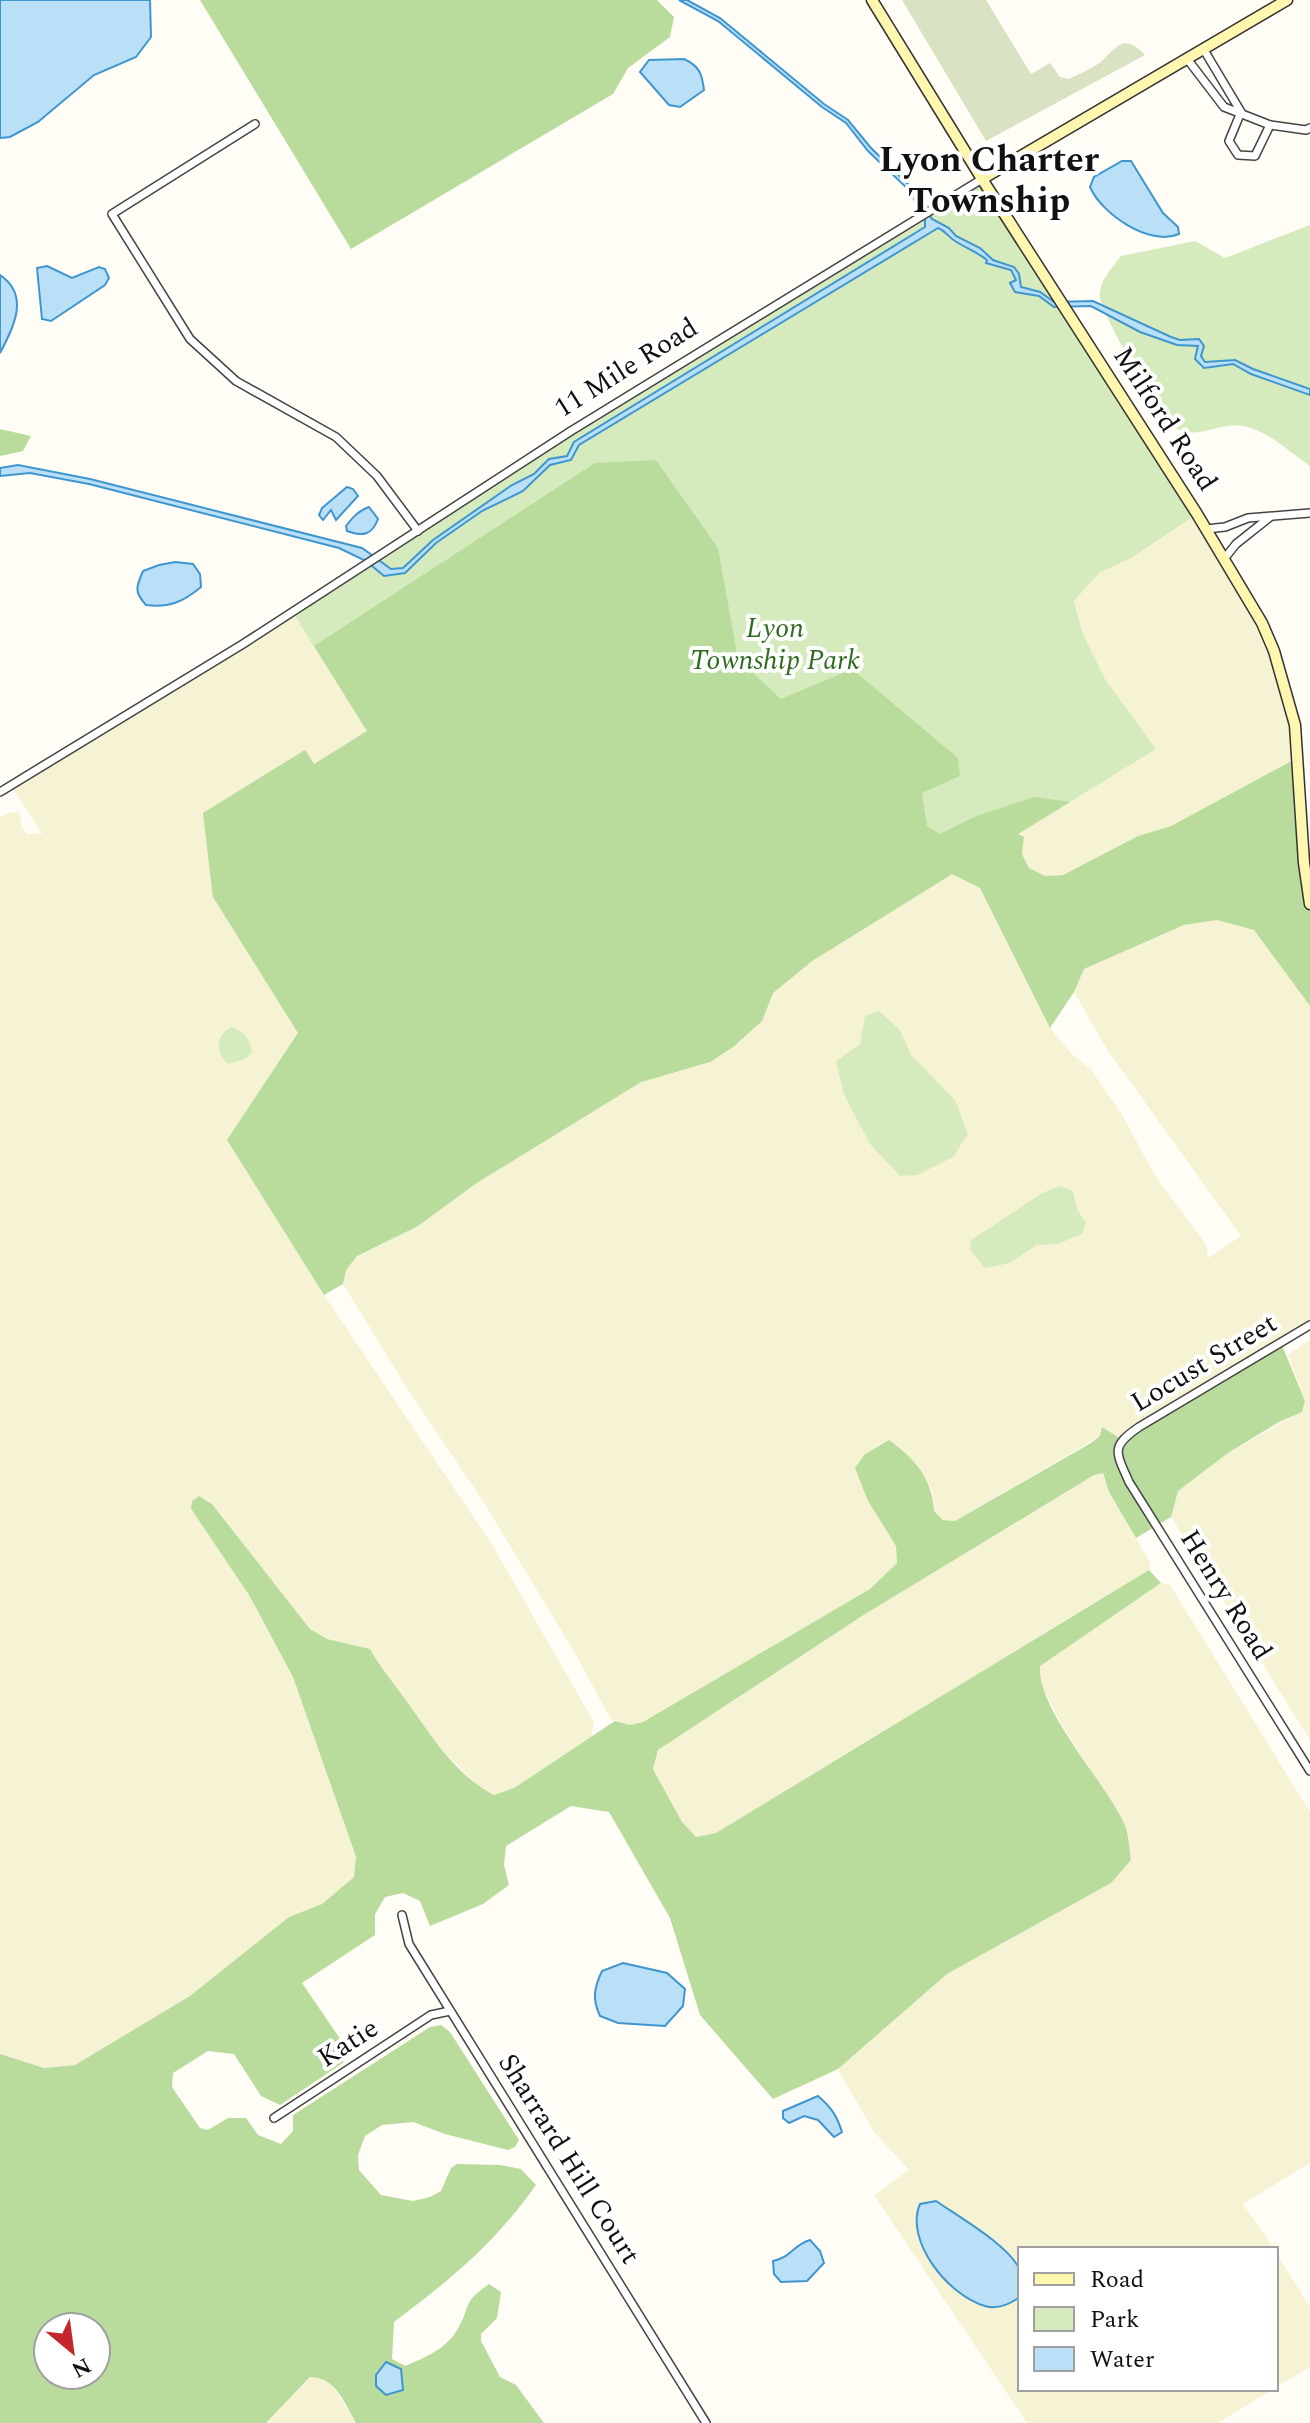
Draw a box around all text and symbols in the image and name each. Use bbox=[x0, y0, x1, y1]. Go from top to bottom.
district label: Lyon Charter Township bbox=[879, 133, 1100, 229]
street label: 11 Mile Road bbox=[546, 307, 706, 429]
street label: Milford Road bbox=[1102, 338, 1228, 500]
park label: Lyon Township Park bbox=[690, 607, 860, 682]
street label: Locust Street bbox=[1123, 1302, 1286, 1424]
street label: Henry Road bbox=[1169, 1521, 1283, 1669]
street label: Katie bbox=[309, 2007, 387, 2079]
street label: Sharrard Hill Court bbox=[487, 2045, 651, 2273]
legend bbox=[1018, 2247, 1278, 2391]
text: Road bbox=[1090, 2262, 1144, 2298]
text: Park bbox=[1090, 2302, 1140, 2338]
north arrow bbox=[32, 2311, 112, 2391]
text: Water bbox=[1090, 2342, 1154, 2378]
text: N bbox=[65, 2348, 97, 2386]

